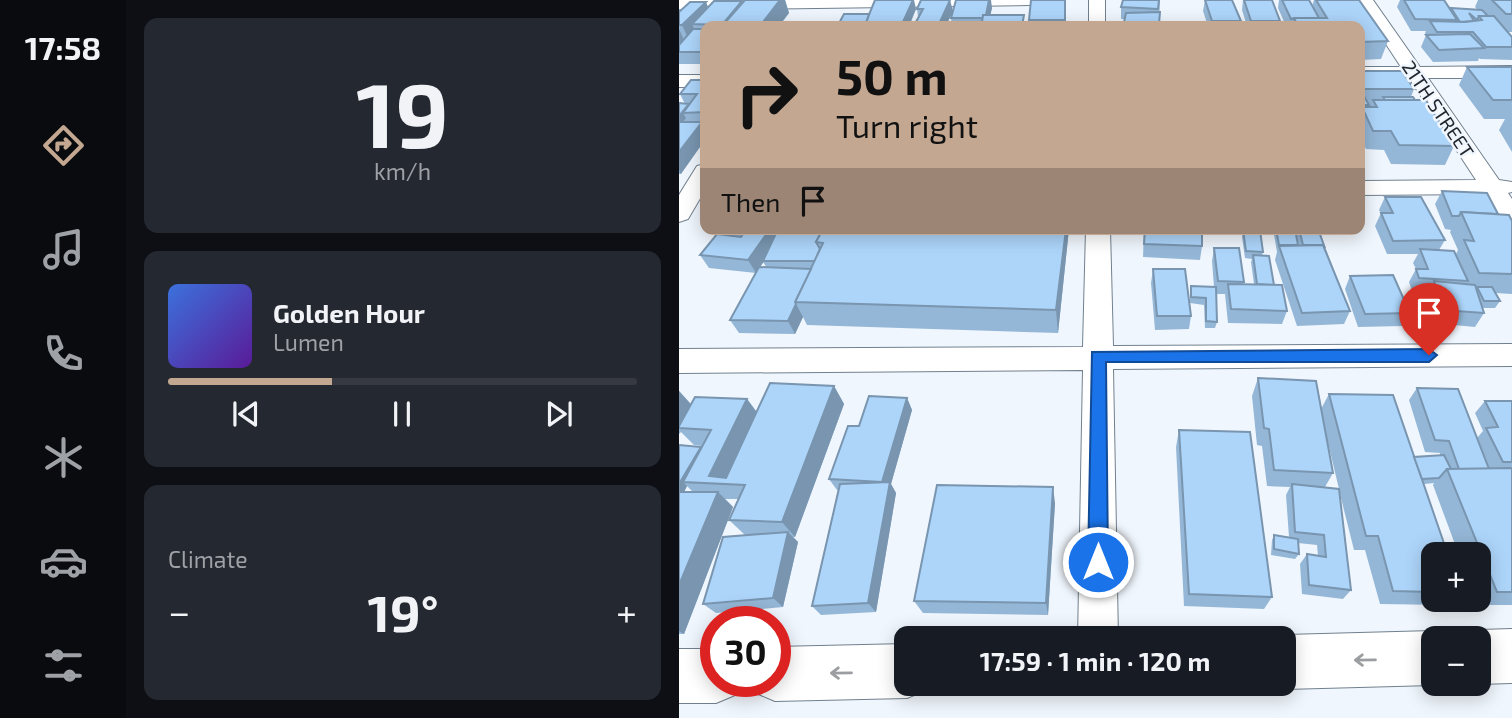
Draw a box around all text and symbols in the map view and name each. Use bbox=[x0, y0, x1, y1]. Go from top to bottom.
text: 17:58 bbox=[25, 28, 101, 66]
text: 50 m bbox=[836, 46, 948, 105]
icon: right bbox=[721, 49, 812, 140]
street label: 21TH STREET bbox=[1398, 56, 1479, 162]
text: 19 bbox=[356, 57, 449, 166]
text: Turn right bbox=[836, 106, 978, 144]
icon: directions bbox=[39, 121, 88, 170]
text: km/h bbox=[374, 157, 431, 185]
icon: arrive bbox=[794, 182, 832, 220]
text: Then bbox=[721, 186, 780, 217]
icon: music bbox=[39, 225, 88, 274]
pin bbox=[1399, 283, 1459, 355]
icon: arrive bbox=[1410, 294, 1448, 332]
text: Golden Hour bbox=[273, 297, 425, 328]
text: Lumen bbox=[273, 328, 344, 356]
icon: phone bbox=[39, 329, 88, 378]
icon: previous bbox=[227, 395, 265, 433]
icon: pause bbox=[383, 395, 421, 433]
icon: next bbox=[540, 395, 578, 433]
icon: climate bbox=[39, 433, 88, 482]
position arrow bbox=[1061, 525, 1135, 599]
icon: car bbox=[39, 537, 88, 586]
map controls bbox=[1421, 542, 1491, 696]
button: + bbox=[1421, 542, 1491, 612]
text: Climate bbox=[168, 545, 248, 573]
text: 19° bbox=[368, 580, 439, 642]
text: − bbox=[168, 588, 190, 634]
text: + bbox=[616, 588, 637, 634]
speed limit sign: 30 bbox=[700, 606, 791, 697]
button: − bbox=[1421, 626, 1491, 696]
icon: filters bbox=[39, 641, 88, 690]
text: 17:59 · 1 min · 120 m bbox=[980, 645, 1210, 676]
one-way arrow bbox=[1354, 653, 1377, 666]
one-way arrow bbox=[830, 666, 853, 679]

